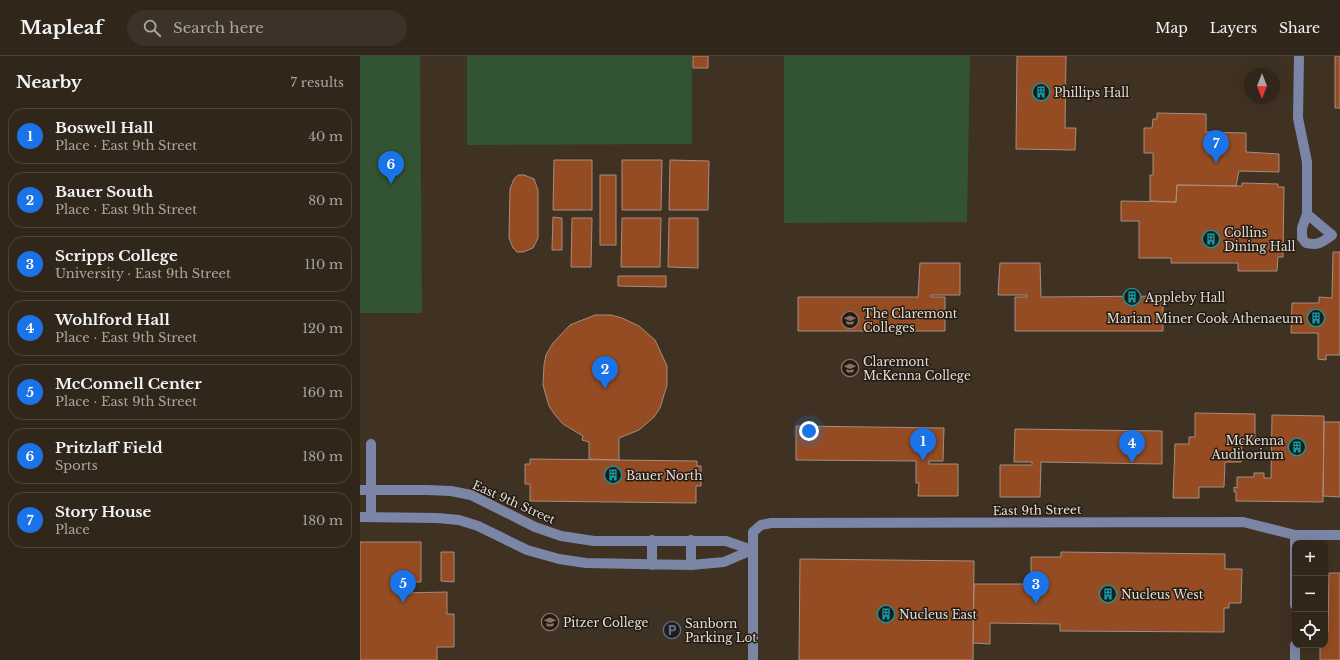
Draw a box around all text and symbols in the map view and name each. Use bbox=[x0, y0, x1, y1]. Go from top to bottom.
search box bbox=[127, 10, 407, 46]
text: Mapleaf bbox=[20, 16, 103, 39]
icon: search bbox=[141, 17, 163, 39]
text: Search here bbox=[173, 18, 264, 37]
text: Map bbox=[1155, 19, 1188, 37]
text: Layers bbox=[1210, 19, 1257, 37]
text: Share bbox=[1279, 19, 1320, 37]
north arrow bbox=[1244, 68, 1280, 104]
text: Nearby bbox=[16, 72, 82, 93]
text: 7 results bbox=[291, 74, 344, 91]
building icon: Phillips Hall bbox=[1031, 82, 1051, 102]
place label: Phillips Hall bbox=[1054, 85, 1129, 100]
text: Boswell Hall bbox=[55, 118, 154, 137]
text: 1 bbox=[27, 128, 33, 145]
text: 40 m bbox=[308, 128, 343, 145]
pin: 7 bbox=[1203, 130, 1229, 163]
text: Place · East 9th Street bbox=[55, 137, 197, 154]
pin: 6 bbox=[378, 151, 404, 184]
text: Bauer South bbox=[55, 182, 153, 201]
text: 2 bbox=[26, 192, 34, 209]
text: 80 m bbox=[308, 192, 343, 209]
text: Place · East 9th Street bbox=[55, 201, 197, 218]
place label: Collins Dining Hall bbox=[1224, 225, 1295, 254]
building icon: Collins Dining Hall bbox=[1201, 229, 1221, 249]
text: Scripps College bbox=[55, 246, 178, 265]
text: 3 bbox=[26, 256, 34, 273]
text: 110 m bbox=[304, 256, 343, 273]
text: University · East 9th Street bbox=[55, 265, 231, 282]
building icon: Appleby Hall bbox=[1122, 287, 1142, 307]
place label: Appleby Hall bbox=[1144, 290, 1225, 305]
place label: The Claremont Colleges bbox=[863, 306, 958, 335]
building icon: Marian Miner Cook Athenaeum bbox=[1306, 308, 1326, 328]
text: Wohlford Hall bbox=[55, 310, 170, 329]
school or university icon: The Claremont Colleges bbox=[840, 310, 860, 330]
place label: Marian Miner Cook Athenaeum bbox=[1107, 311, 1303, 326]
text: 4 bbox=[26, 320, 34, 337]
text: 120 m bbox=[302, 320, 343, 337]
text: Place · East 9th Street bbox=[55, 329, 197, 346]
place label: Claremont McKenna College bbox=[863, 354, 971, 383]
pin: 2 bbox=[592, 356, 618, 389]
school or university icon: Claremont McKenna College bbox=[840, 358, 860, 378]
text: McConnell Center bbox=[55, 374, 202, 393]
text: 5 bbox=[26, 384, 34, 401]
text: 160 m bbox=[302, 384, 343, 401]
text: Place · East 9th Street bbox=[55, 393, 197, 410]
your location bbox=[799, 421, 819, 441]
pin: 1 bbox=[910, 428, 936, 461]
pin: 4 bbox=[1119, 430, 1145, 463]
place label: McKenna Auditorium bbox=[1211, 433, 1284, 462]
building icon: McKenna Auditorium bbox=[1287, 437, 1307, 457]
text: Pritzlaff Field bbox=[55, 438, 163, 457]
text: 6 bbox=[26, 448, 34, 465]
text: 180 m bbox=[302, 448, 343, 465]
text: Sports bbox=[55, 457, 98, 474]
building icon: Bauer North bbox=[603, 465, 623, 485]
place label: Bauer North bbox=[626, 468, 702, 483]
street label: East 9th Street bbox=[470, 477, 558, 527]
text: Story House bbox=[55, 502, 151, 521]
street label: East 9th Street bbox=[992, 502, 1082, 518]
text: 7 bbox=[27, 512, 33, 529]
text: 180 m bbox=[302, 512, 343, 529]
text: Place bbox=[55, 521, 90, 538]
map controls bbox=[1292, 540, 1328, 648]
button: + bbox=[1292, 540, 1328, 576]
pin: 5 bbox=[390, 570, 416, 603]
pin: 3 bbox=[1023, 571, 1049, 604]
button: − bbox=[1292, 576, 1328, 612]
building icon: Nucleus West bbox=[1098, 584, 1118, 604]
place label: Nucleus West bbox=[1121, 587, 1204, 602]
building icon: Nucleus East bbox=[876, 604, 896, 624]
place label: Nucleus East bbox=[899, 607, 978, 622]
school or university icon: Pitzer College bbox=[540, 612, 560, 632]
button: locate bbox=[1292, 612, 1328, 648]
place label: Pitzer College bbox=[563, 615, 649, 630]
place label: Sanborn Parking Lot bbox=[685, 616, 757, 645]
parking icon: Sanborn Parking Lot bbox=[662, 620, 682, 640]

